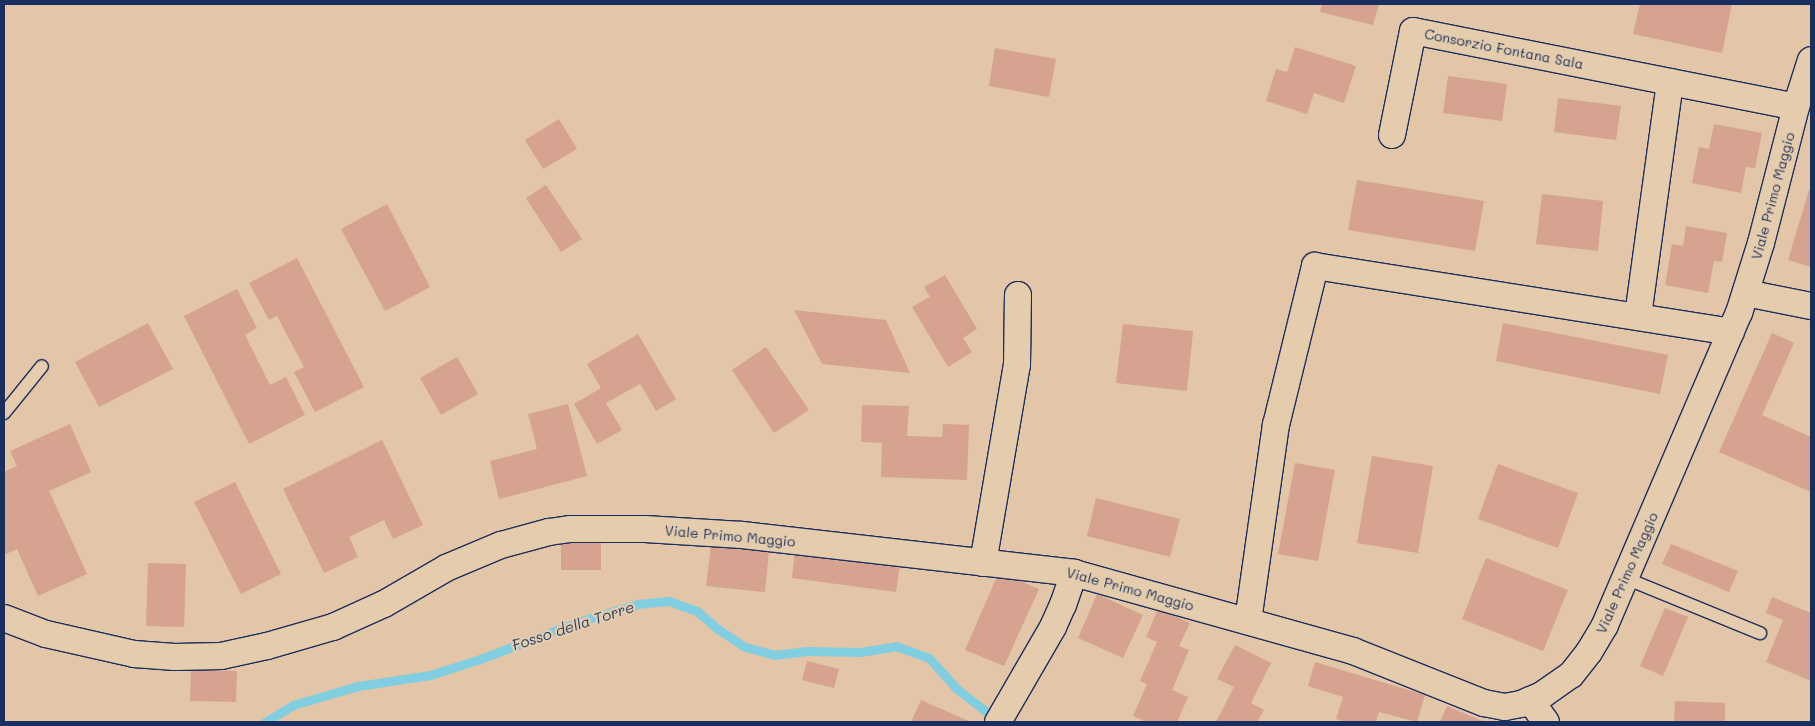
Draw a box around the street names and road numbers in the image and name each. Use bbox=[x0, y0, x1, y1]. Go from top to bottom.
street label: Consorzio Fontana Sala bbox=[1423, 25, 1585, 73]
street label: Viale Primo Maggio bbox=[1748, 130, 1798, 262]
street label: Viale Primo Maggio bbox=[1593, 510, 1661, 636]
street label: Viale Primo Maggio bbox=[664, 522, 796, 550]
street label: Viale Primo Maggio bbox=[1064, 564, 1196, 614]

